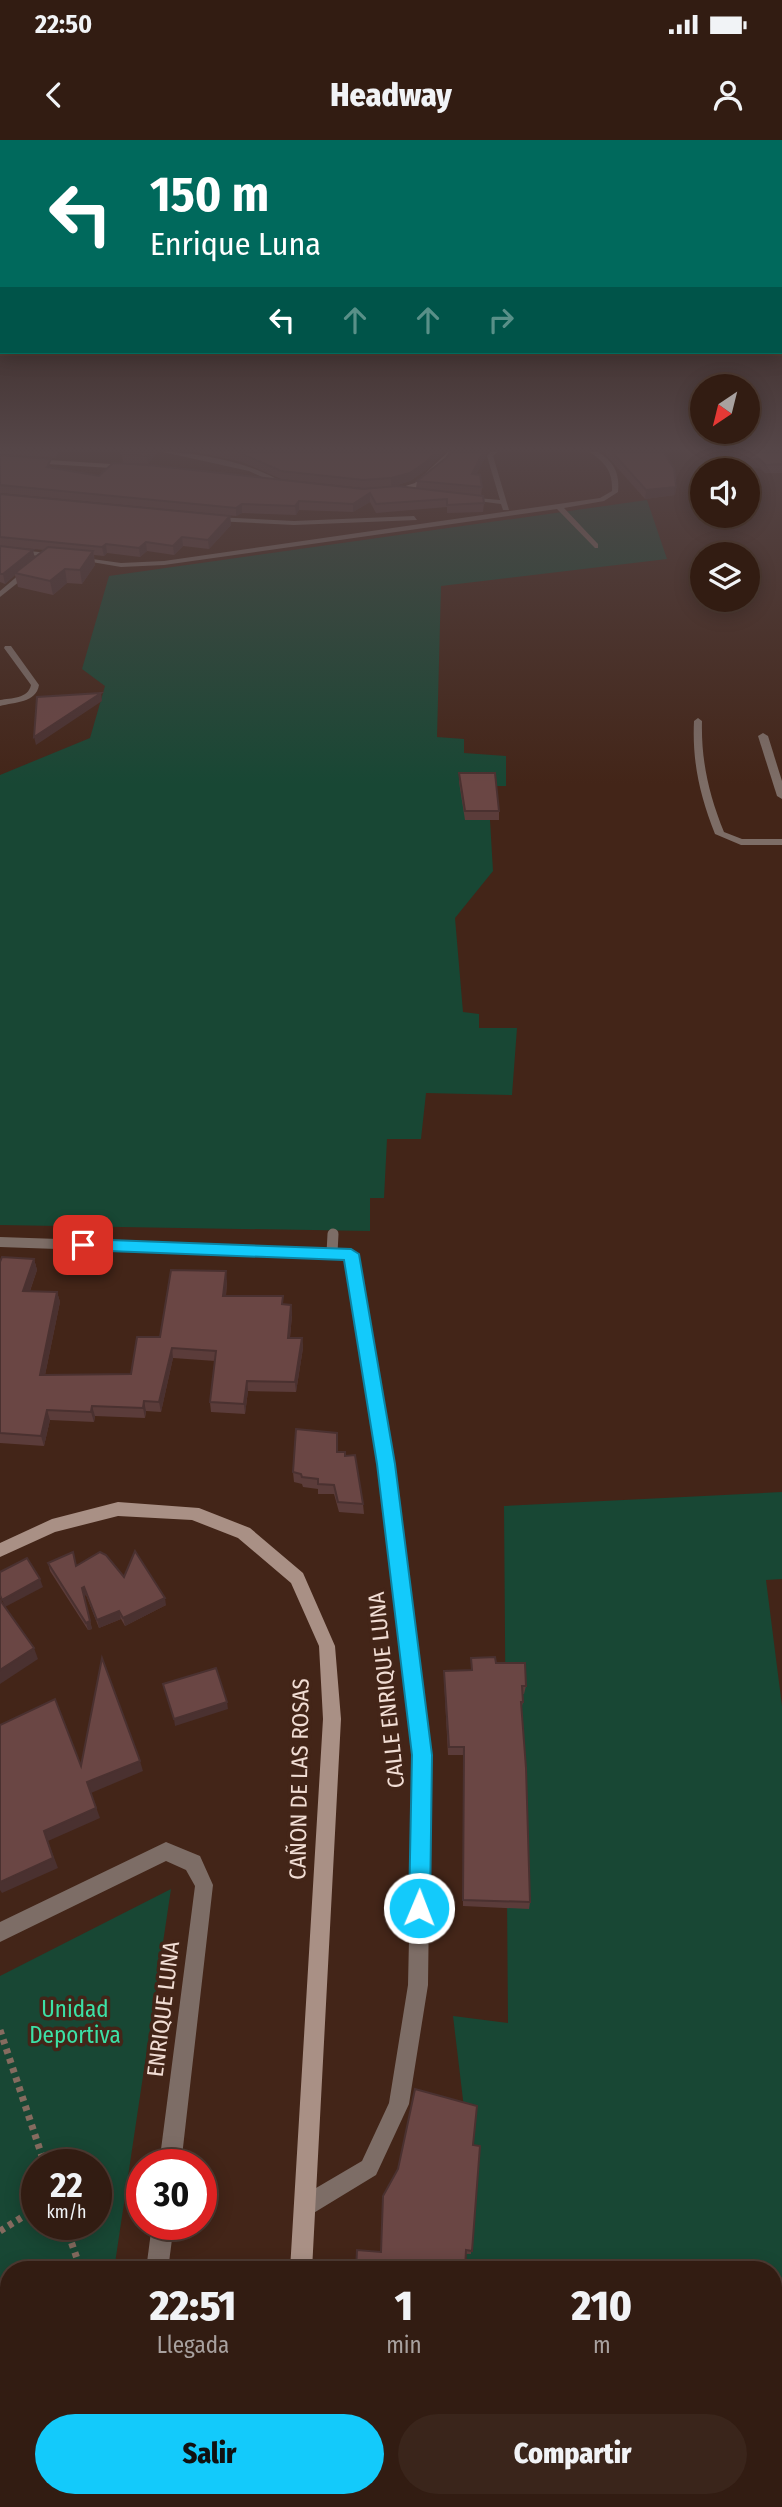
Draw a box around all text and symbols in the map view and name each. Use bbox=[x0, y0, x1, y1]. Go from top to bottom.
text: 22:50 bbox=[35, 9, 92, 40]
icon: back bbox=[35, 76, 73, 114]
text: Headway bbox=[330, 76, 452, 114]
icon: person bbox=[709, 76, 747, 114]
text: 150 m bbox=[150, 165, 269, 224]
icon: left bbox=[35, 168, 126, 259]
text: Enrique Luna bbox=[150, 225, 321, 263]
icon: left bbox=[263, 301, 301, 339]
icon: ahead bbox=[336, 301, 374, 339]
icon: ahead bbox=[409, 301, 447, 339]
icon: right bbox=[482, 301, 520, 339]
north arrow bbox=[690, 374, 760, 444]
map controls bbox=[690, 374, 760, 612]
button: sound bbox=[690, 458, 760, 528]
button: layers bbox=[690, 542, 760, 612]
pin bbox=[53, 1215, 113, 1275]
icon: arrive bbox=[64, 1226, 102, 1264]
street label: CALLE ENRIQUE LUNA bbox=[362, 1591, 410, 1789]
street label: CAÑON DE LAS ROSAS bbox=[283, 1678, 315, 1880]
position arrow bbox=[382, 1871, 456, 1945]
street label: ENRIQUE LUNA bbox=[141, 1939, 185, 2079]
park label: Unidad Deportiva bbox=[29, 1995, 121, 2049]
speed limit sign: 30 bbox=[126, 2149, 217, 2240]
text: 22 bbox=[50, 2164, 83, 2206]
text: km/h bbox=[46, 2201, 87, 2223]
text: 22:51 bbox=[150, 2281, 236, 2331]
text: 1 bbox=[395, 2281, 413, 2331]
text: 210 bbox=[572, 2281, 632, 2331]
text: Llegada bbox=[157, 2331, 229, 2359]
text: min bbox=[386, 2331, 422, 2359]
text: m bbox=[593, 2331, 611, 2359]
button: Salir bbox=[35, 2414, 384, 2494]
button: Compartir bbox=[398, 2414, 747, 2494]

